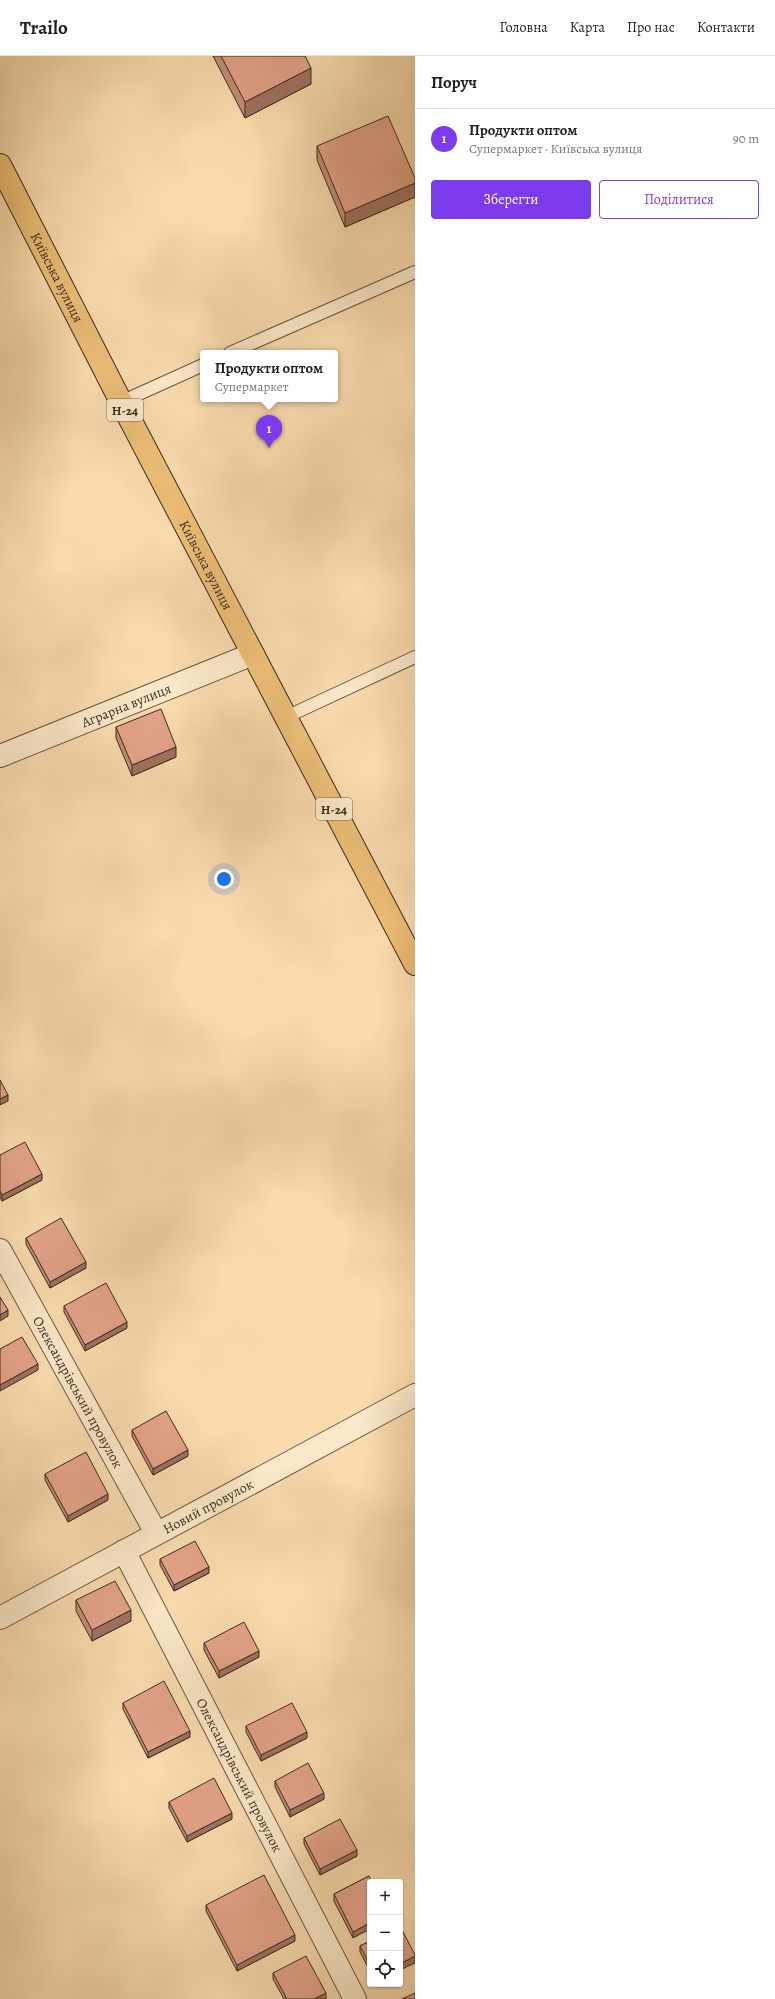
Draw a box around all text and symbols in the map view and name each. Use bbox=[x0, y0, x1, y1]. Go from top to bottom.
text: Trailo bbox=[20, 15, 68, 41]
text: Головна bbox=[499, 18, 548, 37]
text: Карта bbox=[570, 18, 605, 37]
text: Про нас bbox=[627, 18, 675, 37]
text: Контакти bbox=[697, 18, 755, 37]
text: Поруч bbox=[431, 71, 477, 94]
text: Продукти оптом bbox=[469, 120, 578, 140]
text: 1 bbox=[442, 130, 446, 147]
text: 90 m bbox=[733, 130, 759, 147]
text: Супермаркет · Київська вулиця bbox=[469, 140, 642, 157]
button: Зберегти bbox=[431, 180, 591, 219]
button: Поділитися bbox=[599, 180, 759, 219]
street label: Київська вулиця bbox=[26, 229, 88, 326]
popup bbox=[200, 350, 338, 402]
text: Продукти оптом bbox=[215, 358, 323, 378]
text: Супермаркет bbox=[215, 378, 289, 395]
road number: Н-24 bbox=[107, 399, 143, 421]
pin: 1 bbox=[256, 415, 282, 448]
street label: Київська вулиця bbox=[175, 517, 238, 613]
street label: Аграрна вулиця bbox=[78, 678, 174, 732]
road number: Н-24 bbox=[316, 798, 352, 820]
your location bbox=[214, 869, 234, 889]
street label: Олександрівський провулок bbox=[29, 1312, 128, 1471]
street label: Новий провулок bbox=[159, 1474, 256, 1538]
street label: Олександрівський провулок bbox=[192, 1695, 287, 1855]
map controls bbox=[367, 1879, 403, 1987]
button: + bbox=[367, 1879, 403, 1915]
button: − bbox=[367, 1915, 403, 1951]
button: locate bbox=[367, 1951, 403, 1987]

